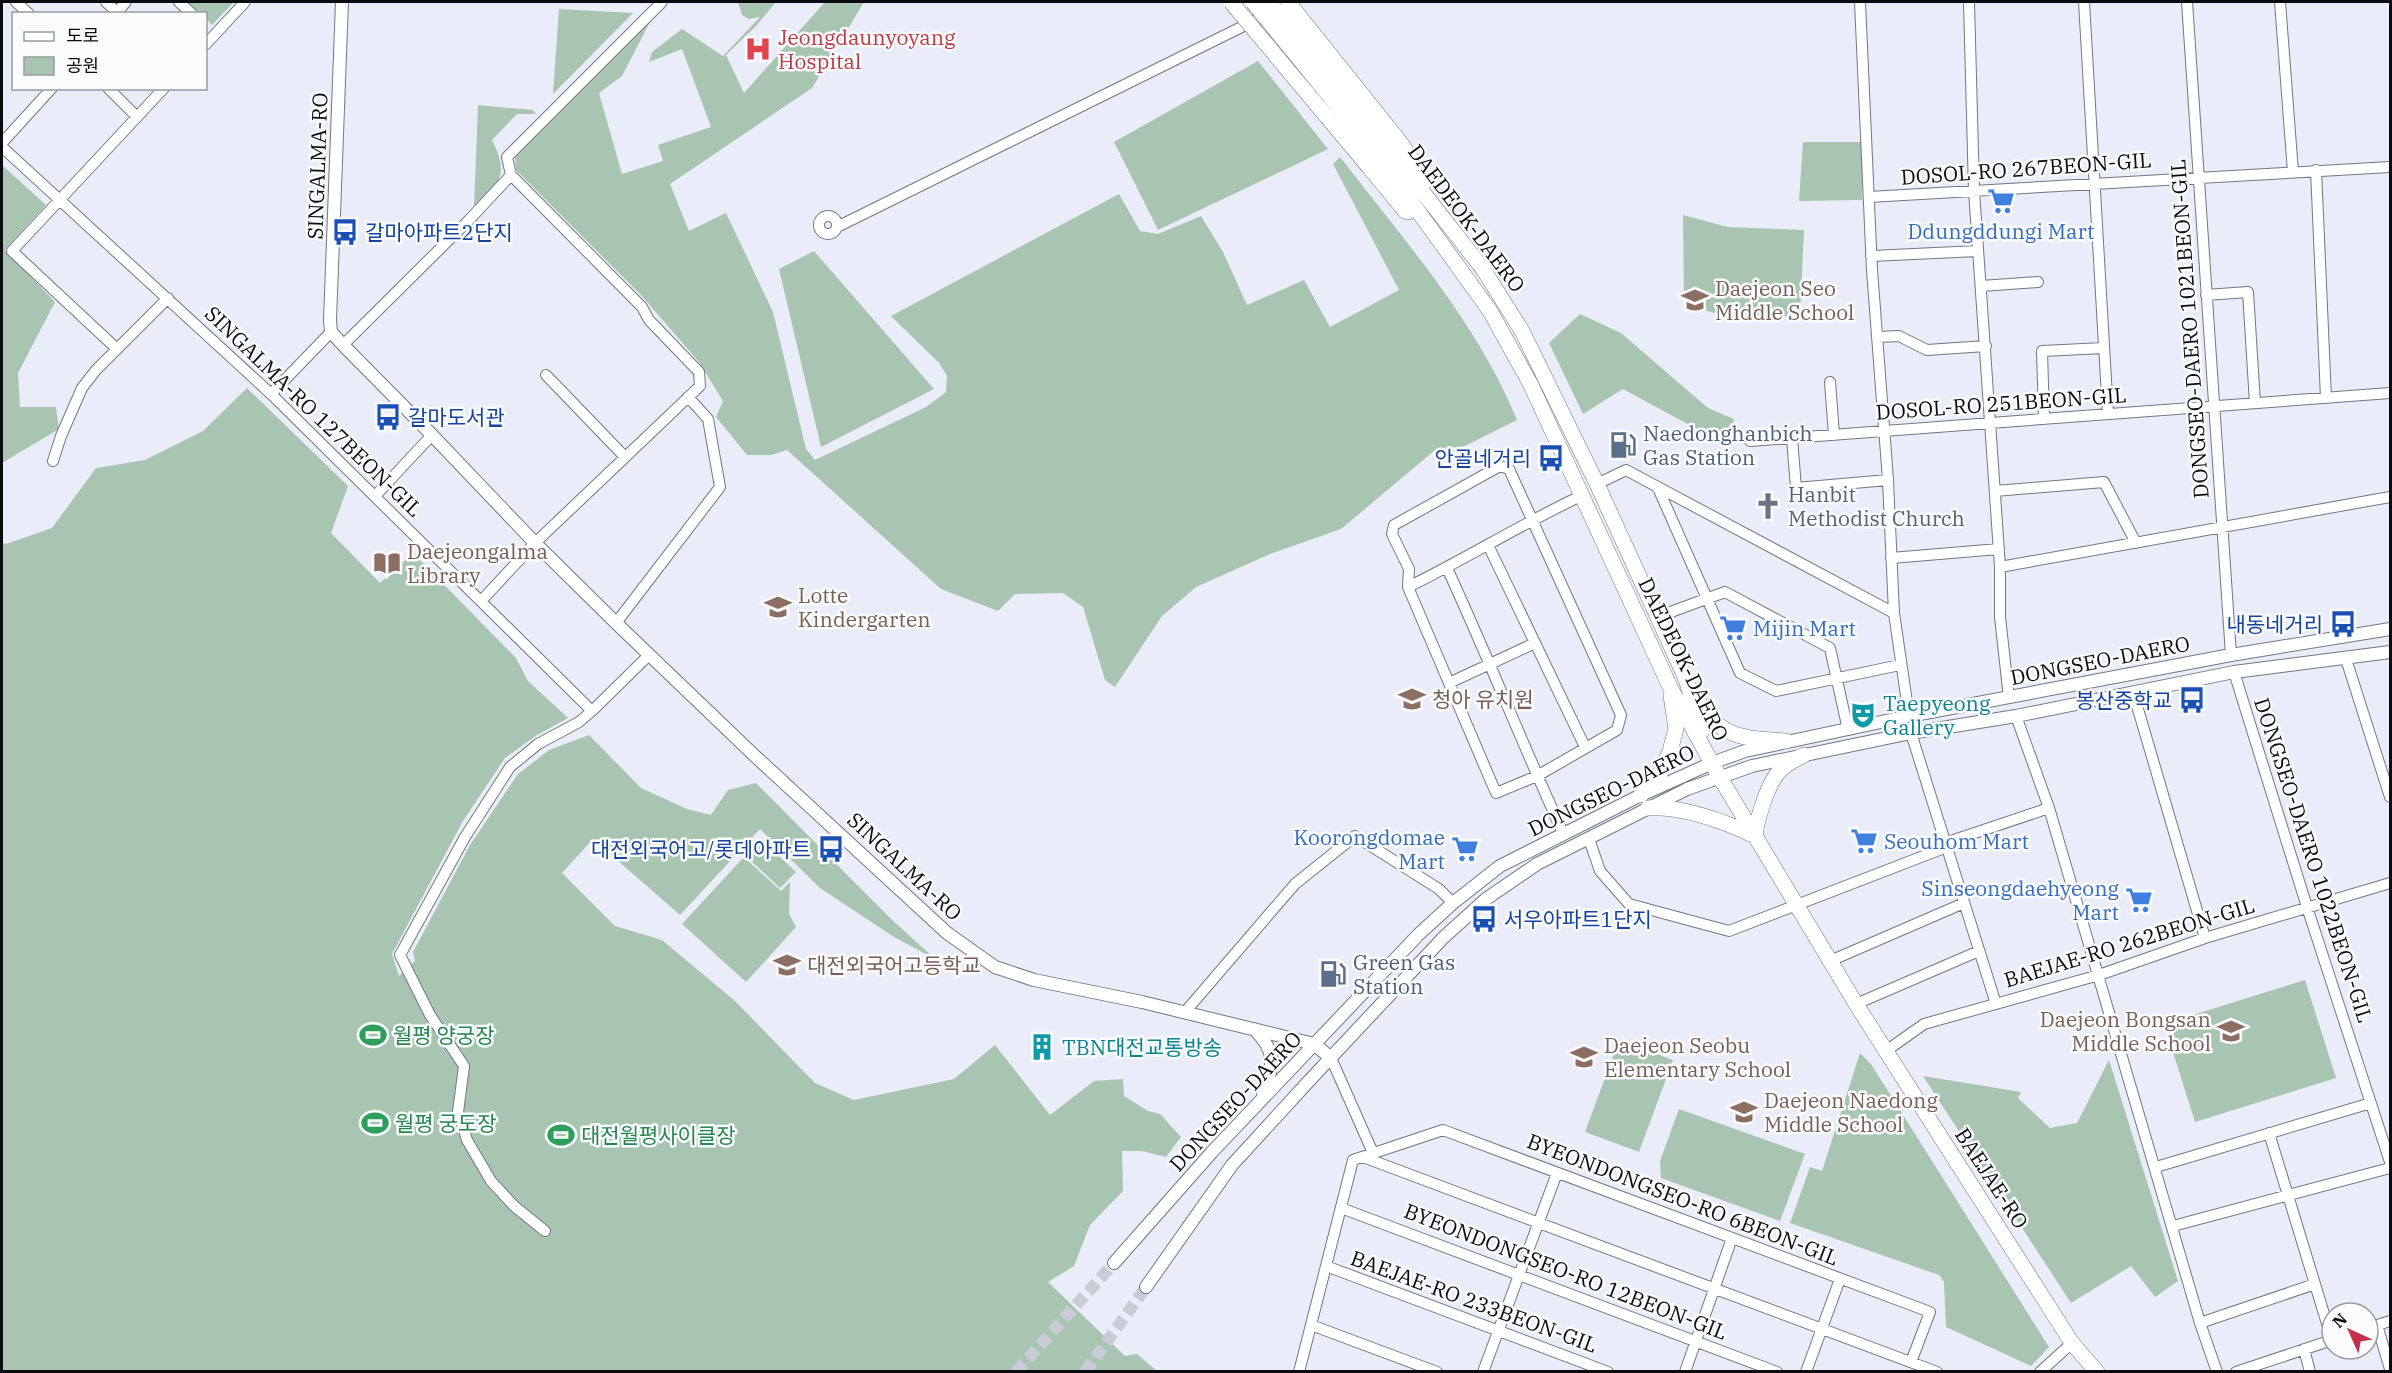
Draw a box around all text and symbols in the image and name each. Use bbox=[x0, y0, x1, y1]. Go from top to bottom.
legend bbox=[12, 12, 207, 90]
place label: Jeongdaunyoyang Hospital bbox=[778, 23, 956, 75]
text: 도로 bbox=[66, 24, 99, 47]
hospital icon: Jeongdaunyoyang Hospital bbox=[743, 34, 773, 64]
text: 공원 bbox=[66, 54, 99, 77]
street label: SINGALMA-RO bbox=[300, 92, 334, 240]
street label: DAEDEOK-DAERO bbox=[1402, 138, 1532, 298]
street label: DOSOL-RO 267BEON-GIL bbox=[1900, 145, 2152, 191]
street label: DONGSEO-DAERO 1021BEON-GIL bbox=[2163, 158, 2215, 500]
supermarket icon: Ddungddungi Mart bbox=[1986, 186, 2016, 216]
bus stop icon: 갈마아파트2단지 bbox=[330, 217, 360, 247]
place label: Ddungddungi Mart bbox=[1908, 217, 2094, 245]
place label: 갈마아파트2단지 bbox=[365, 218, 513, 246]
place label: Daejeon Seo Middle School bbox=[1715, 274, 1854, 326]
school or university icon: Daejeon Seo Middle School bbox=[1680, 285, 1710, 315]
street label: SINGALMA-RO 127BEON-GIL bbox=[199, 299, 429, 523]
street label: DOSOL-RO 251BEON-GIL bbox=[1875, 380, 2127, 426]
bus stop icon: 갈마도서관 bbox=[373, 402, 403, 432]
place label: 갈마도서관 bbox=[408, 403, 505, 431]
place label: Naedonghanbich Gas Station bbox=[1643, 419, 1813, 471]
fuel station icon: Naedonghanbich Gas Station bbox=[1608, 430, 1638, 460]
bus stop icon: 안골네거리 bbox=[1536, 443, 1566, 473]
place label: 안골네거리 bbox=[1434, 444, 1531, 472]
place label: Hanbit Methodist Church bbox=[1788, 480, 1965, 532]
church icon: Hanbit Methodist Church bbox=[1753, 491, 1783, 521]
place label: Daejeongalma Library bbox=[407, 537, 548, 589]
library icon: Daejeongalma Library bbox=[372, 548, 402, 578]
street label: DAEDEOK-DAERO bbox=[1632, 573, 1736, 745]
place label: Lotte Kindergarten bbox=[798, 581, 931, 633]
school or university icon: Lotte Kindergarten bbox=[763, 592, 793, 622]
bus stop icon: 내동네거리 bbox=[2328, 609, 2358, 639]
place label: 내동네거리 bbox=[2226, 610, 2323, 638]
supermarket icon: Mijin Mart bbox=[1718, 613, 1748, 643]
place label: Mijin Mart bbox=[1753, 614, 1856, 642]
street label: DONGSEO-DAERO bbox=[2008, 629, 2192, 691]
school or university icon: 청아 유치원 bbox=[1397, 684, 1427, 714]
place label: 청아 유치원 bbox=[1432, 685, 1533, 713]
bus stop icon: 봉산중학교 bbox=[2177, 685, 2207, 715]
place label: 봉산중학교 bbox=[2075, 686, 2172, 714]
place label: Taepyeong Gallery bbox=[1883, 689, 1991, 741]
street label: DONGSEO-DAERO 1022BEON-GIL bbox=[2248, 694, 2380, 1026]
theatre icon: Taepyeong Gallery bbox=[1848, 700, 1878, 730]
street label: DONGSEO-DAERO bbox=[1523, 737, 1699, 843]
street label: SINGALMA-RO bbox=[842, 806, 968, 926]
place label: Koorongdomae Mart bbox=[1294, 823, 1445, 875]
supermarket icon: Seouhom Mart bbox=[1849, 826, 1879, 856]
place label: Seouhom Mart bbox=[1884, 827, 2029, 855]
bus stop icon: 대전외국어고/롯데아파트 bbox=[816, 834, 846, 864]
supermarket icon: Koorongdomae Mart bbox=[1450, 834, 1480, 864]
place label: 대전외국어고/롯데아파트 bbox=[591, 835, 811, 863]
place label: Sinseongdaehyeong Mart bbox=[1921, 874, 2120, 926]
supermarket icon: Sinseongdaehyeong Mart bbox=[2124, 885, 2154, 915]
street label: BAEJAE-RO 262BEON-GIL bbox=[2000, 891, 2258, 993]
bus stop icon: 서우아파트1단지 bbox=[1469, 904, 1499, 934]
place label: 서우아파트1단지 bbox=[1504, 905, 1652, 933]
place label: Green Gas Station bbox=[1353, 948, 1455, 1000]
school or university icon: 대전외국어고등학교 bbox=[772, 950, 802, 980]
place label: 대전외국어고등학교 bbox=[807, 951, 981, 979]
fuel station icon: Green Gas Station bbox=[1318, 959, 1348, 989]
place label: Daejeon Bongsan Middle School bbox=[2040, 1005, 2211, 1057]
school or university icon: Daejeon Bongsan Middle School bbox=[2216, 1016, 2246, 1046]
sports icon: 월평 양궁장 bbox=[358, 1020, 388, 1050]
place label: 월평 양궁장 bbox=[393, 1021, 494, 1049]
street label: DONGSEO-DAERO bbox=[1163, 1025, 1307, 1177]
place label: Daejeon Seobu Elementary School bbox=[1604, 1031, 1791, 1083]
building icon: TBN대전교통방송 bbox=[1027, 1032, 1057, 1062]
place label: TBN대전교통방송 bbox=[1062, 1033, 1222, 1061]
school or university icon: Daejeon Seobu Elementary School bbox=[1569, 1042, 1599, 1072]
place label: Daejeon Naedong Middle School bbox=[1764, 1086, 1938, 1138]
school or university icon: Daejeon Naedong Middle School bbox=[1729, 1097, 1759, 1127]
sports icon: 월평 궁도장 bbox=[360, 1108, 390, 1138]
place label: 월평 궁도장 bbox=[395, 1109, 496, 1137]
sports icon: 대전월평사이클장 bbox=[546, 1120, 576, 1150]
place label: 대전월평사이클장 bbox=[581, 1121, 736, 1149]
street label: BAEJAE-RO bbox=[1949, 1122, 2035, 1234]
street label: BYEONDONGSEO-RO 6BEON-GIL bbox=[1523, 1127, 1843, 1271]
street label: BYEONDONGSEO-RO 12BEON-GIL bbox=[1400, 1196, 1732, 1346]
street label: BAEJAE-RO 233BEON-GIL bbox=[1347, 1243, 1601, 1359]
north arrow bbox=[2320, 1301, 2380, 1361]
text: N bbox=[2328, 1309, 2351, 1332]

